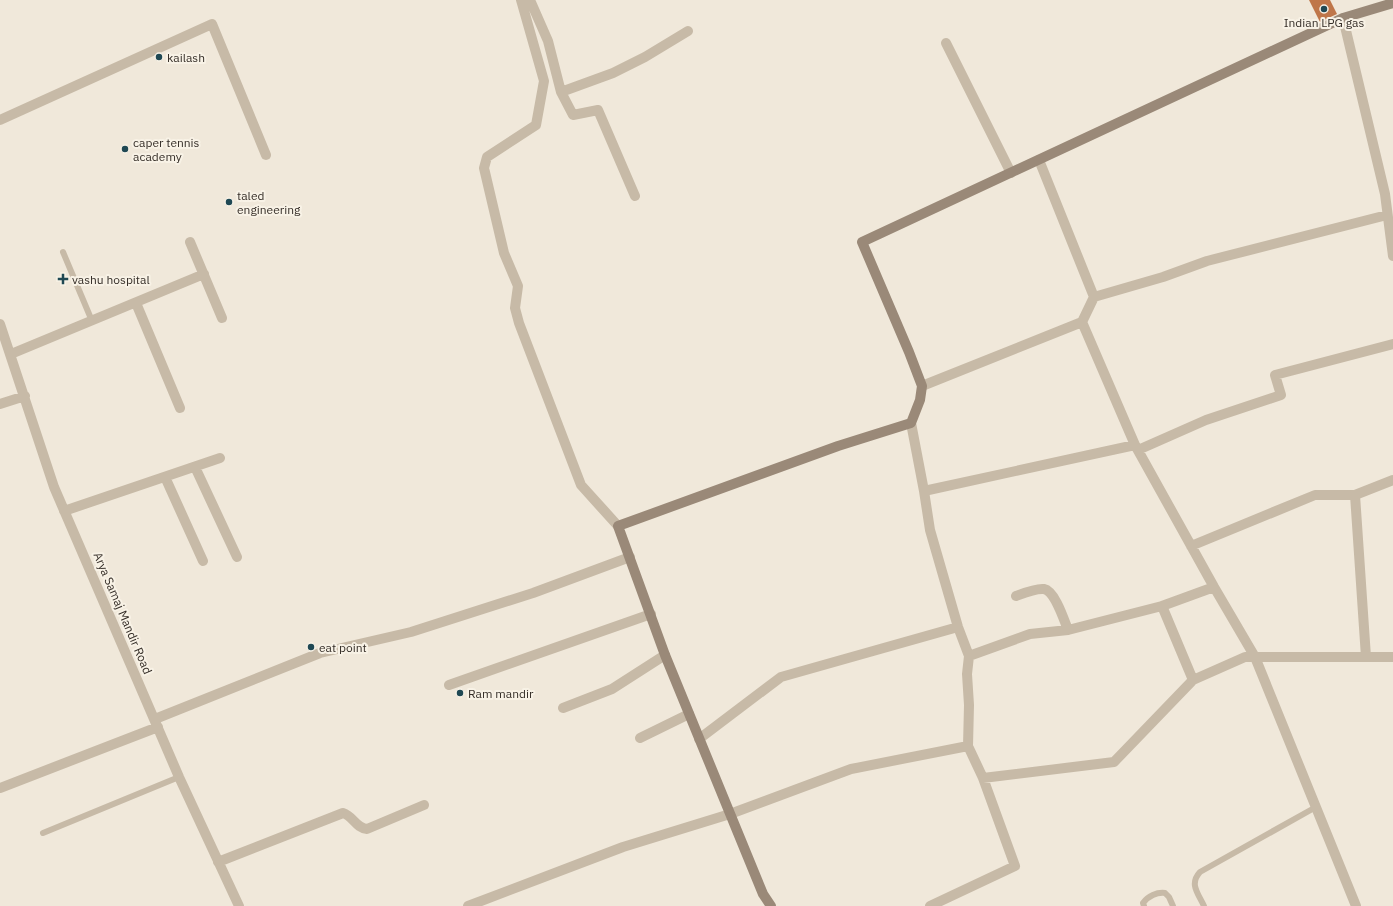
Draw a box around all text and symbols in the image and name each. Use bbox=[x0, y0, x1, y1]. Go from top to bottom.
marker: Indian LPG gas bbox=[1319, 4, 1329, 14]
place label: Indian LPG gas bbox=[1284, 15, 1364, 30]
place label: kailash bbox=[167, 50, 205, 65]
marker: kailash bbox=[154, 52, 164, 62]
place label: caper tennis academy bbox=[133, 135, 200, 164]
marker: caper tennis academy bbox=[120, 144, 130, 154]
place label: taled engineering bbox=[237, 188, 301, 217]
marker: taled engineering bbox=[224, 197, 234, 207]
place label: vashu hospital bbox=[72, 272, 150, 287]
marker: vashu hospital bbox=[57, 273, 69, 285]
street label: Arya Samaj Mandir Road bbox=[90, 550, 156, 676]
place label: eat point bbox=[319, 640, 367, 655]
marker: eat point bbox=[306, 642, 316, 652]
place label: Ram mandir bbox=[468, 686, 534, 701]
marker: Ram mandir bbox=[455, 688, 465, 698]

